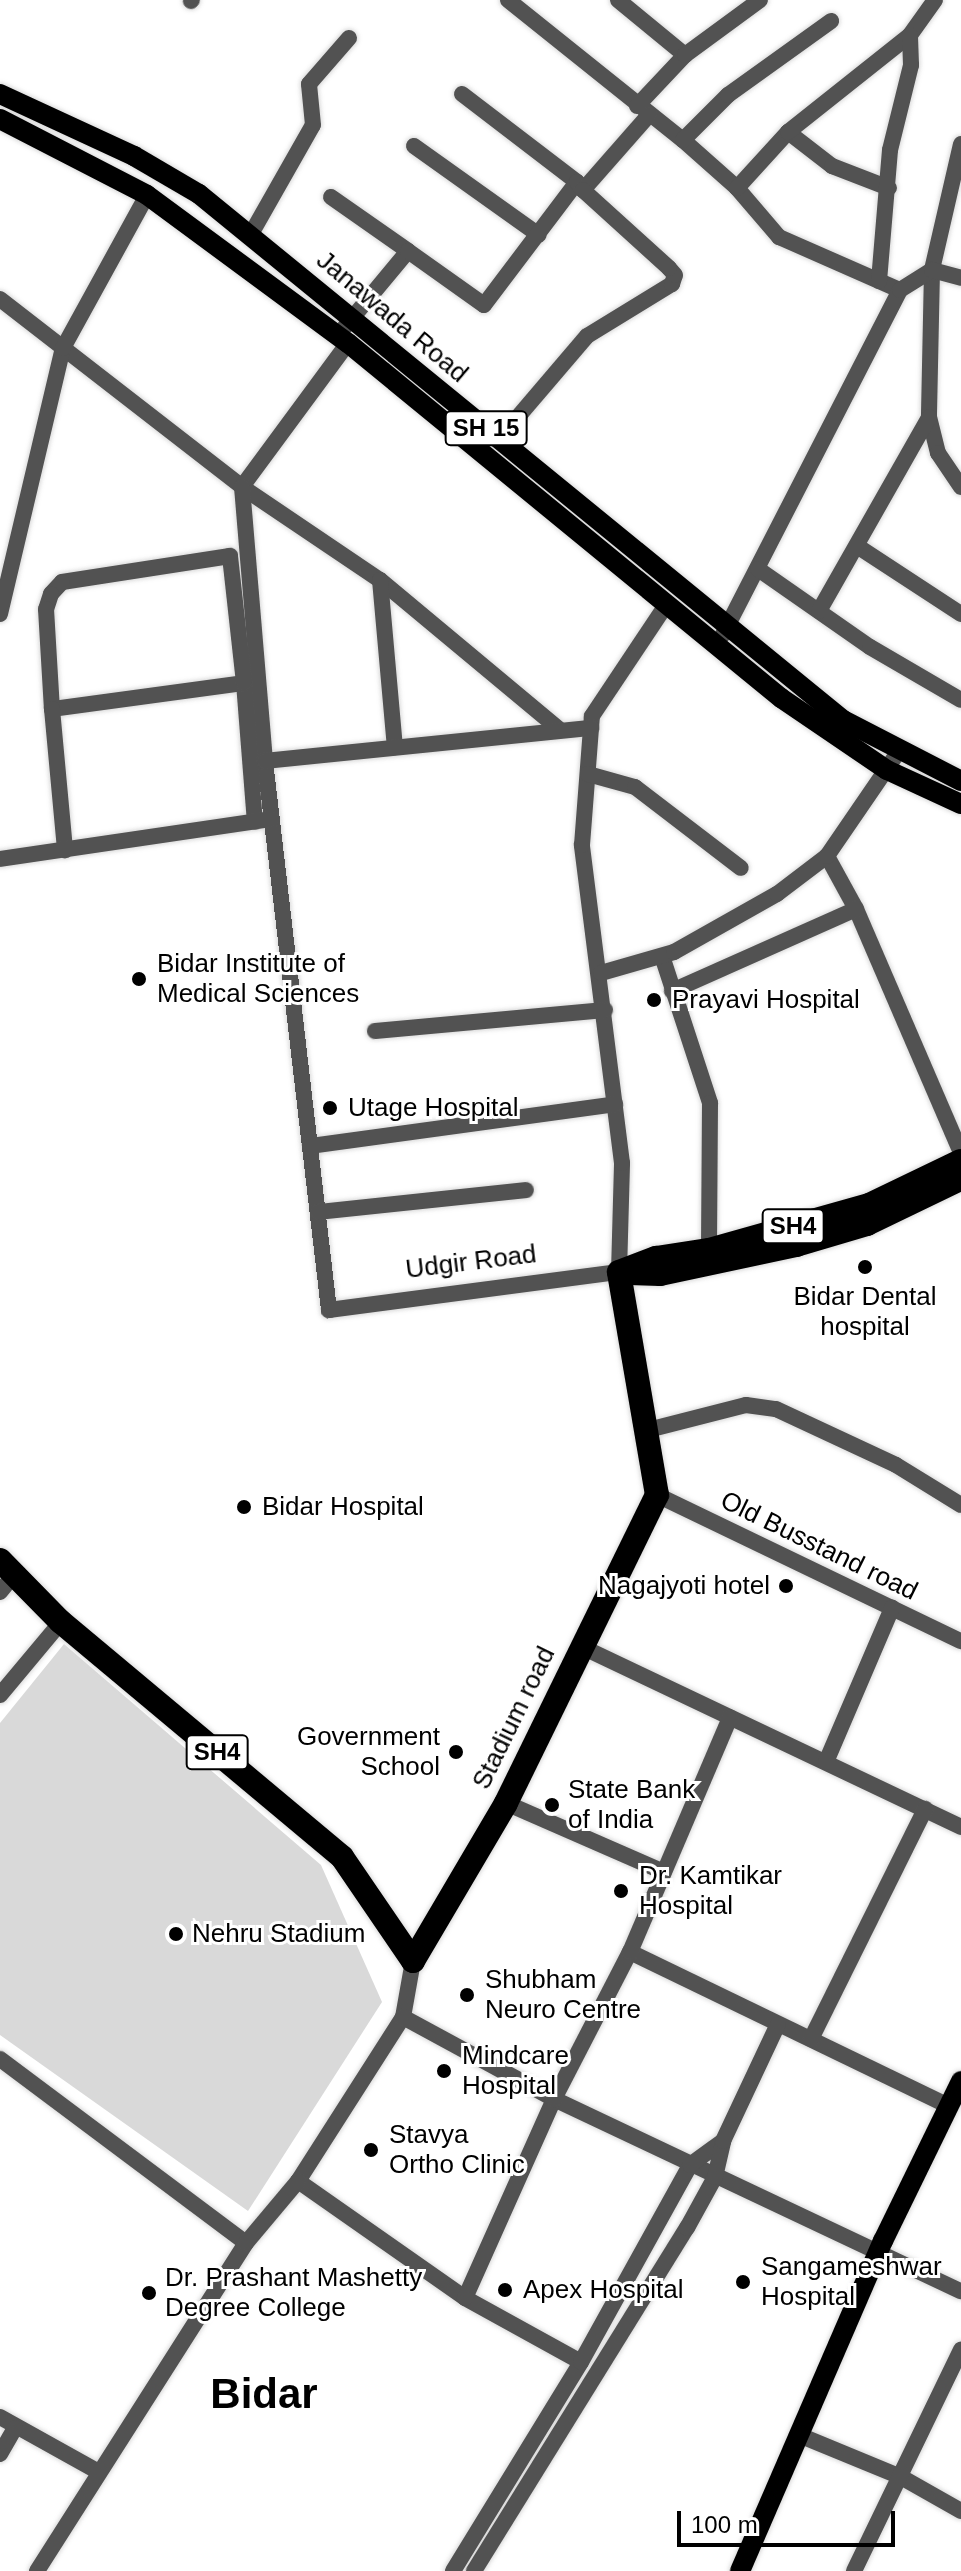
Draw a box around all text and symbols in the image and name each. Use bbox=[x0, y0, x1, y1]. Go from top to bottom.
street label: Janawada Road bbox=[310, 245, 474, 389]
road number: SH 15 bbox=[444, 408, 528, 448]
place label: Bidar Institute of Medical Sciences bbox=[157, 948, 359, 1010]
marker: Bidar Institute of Medical Sciences bbox=[128, 968, 150, 990]
place label: Prayavi Hospital bbox=[672, 984, 860, 1016]
marker: Prayavi Hospital bbox=[643, 989, 665, 1011]
place label: Utage Hospital bbox=[348, 1092, 519, 1124]
marker: Utage Hospital bbox=[319, 1097, 341, 1119]
road number: SH4 bbox=[761, 1206, 825, 1246]
street label: Udgir Road bbox=[404, 1239, 538, 1285]
marker: Bidar Dental hospital bbox=[854, 1256, 876, 1278]
place label: Bidar Dental hospital bbox=[793, 1281, 937, 1342]
street label: Old Busstand road bbox=[715, 1485, 923, 1607]
place label: Bidar Hospital bbox=[262, 1491, 424, 1523]
marker: Bidar Hospital bbox=[233, 1496, 255, 1518]
place label: Nagajyoti hotel bbox=[598, 1570, 770, 1602]
marker: Nagajyoti hotel bbox=[777, 1577, 795, 1595]
street label: Stadium road bbox=[466, 1642, 562, 1794]
place label: Government School bbox=[297, 1721, 440, 1782]
road number: SH4 bbox=[185, 1732, 249, 1772]
marker: Government School bbox=[447, 1743, 465, 1761]
place label: State Bank of India bbox=[568, 1774, 695, 1836]
marker: State Bank of India bbox=[543, 1796, 561, 1814]
place label: Dr. Kamtikar Hospital bbox=[639, 1860, 782, 1922]
marker: Dr. Kamtikar Hospital bbox=[610, 1880, 632, 1902]
place label: Nehru Stadium bbox=[192, 1918, 365, 1950]
marker: Nehru Stadium bbox=[167, 1925, 185, 1943]
place label: Shubham Neuro Centre bbox=[485, 1964, 641, 2026]
marker: Shubham Neuro Centre bbox=[456, 1984, 478, 2006]
place label: Mindcare Hospital bbox=[462, 2040, 569, 2102]
marker: Mindcare Hospital bbox=[433, 2060, 455, 2082]
place label: Stavya Ortho Clinic bbox=[389, 2119, 525, 2180]
marker: Stavya Ortho Clinic bbox=[360, 2139, 382, 2161]
place label: Sangameshwar Hospital bbox=[761, 2251, 942, 2312]
place label: Dr. Prashant Mashetty Degree College bbox=[165, 2262, 422, 2324]
marker: Sangameshwar Hospital bbox=[732, 2271, 754, 2293]
place label: Apex Hospital bbox=[523, 2274, 683, 2306]
marker: Apex Hospital bbox=[494, 2279, 516, 2301]
marker: Dr. Prashant Mashetty Degree College bbox=[140, 2284, 158, 2302]
district label: Bidar bbox=[210, 2369, 318, 2419]
scale bar bbox=[681, 2495, 899, 2545]
text: 100 m bbox=[691, 2511, 758, 2538]

